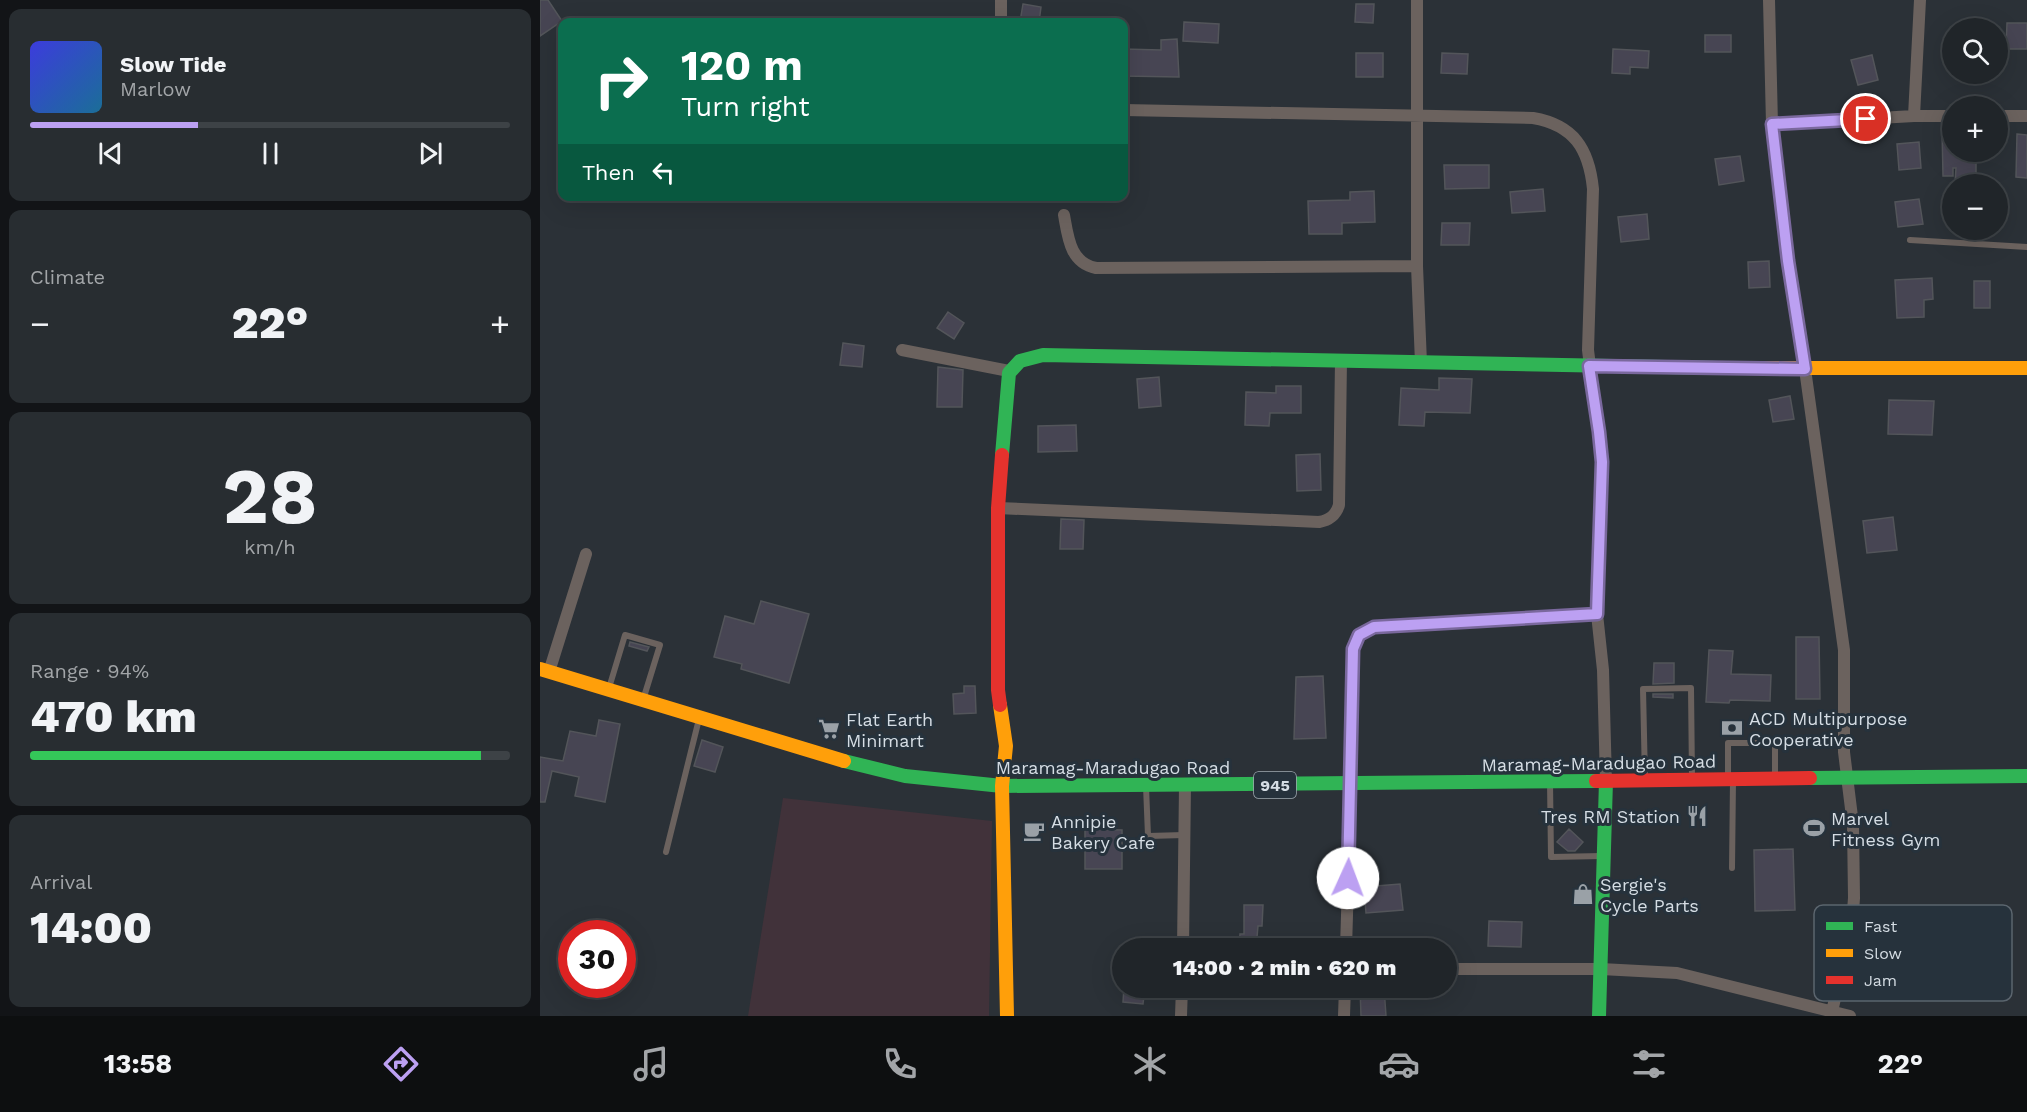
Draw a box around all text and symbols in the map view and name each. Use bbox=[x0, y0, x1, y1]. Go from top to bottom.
map controls bbox=[1942, 18, 2008, 240]
button: search bbox=[1942, 18, 2008, 84]
text: 120 m bbox=[681, 41, 803, 90]
icon: right bbox=[582, 42, 660, 120]
text: Slow Tide bbox=[120, 52, 227, 77]
text: Marlow bbox=[120, 77, 191, 101]
text: Turn right bbox=[681, 91, 810, 123]
pin bbox=[1840, 93, 1891, 144]
button: + bbox=[1942, 96, 2008, 162]
icon: arrive bbox=[1849, 102, 1882, 135]
icon: previous bbox=[94, 137, 127, 170]
icon: pause bbox=[254, 137, 287, 170]
icon: next bbox=[414, 137, 447, 170]
icon: left bbox=[647, 156, 680, 189]
text: Then bbox=[582, 160, 635, 185]
button: − bbox=[1942, 174, 2008, 240]
text: Climate bbox=[30, 265, 105, 289]
text: 22° bbox=[232, 296, 308, 349]
text: − bbox=[30, 304, 50, 343]
text: + bbox=[490, 304, 510, 343]
text: 28 bbox=[222, 450, 318, 542]
text: km/h bbox=[244, 535, 296, 559]
text: Range · 94% bbox=[30, 659, 149, 683]
text: 470 km bbox=[30, 690, 197, 743]
place label: ACD Multipurpose Cooperative bbox=[1749, 708, 1907, 750]
place label: Flat Earth Minimart bbox=[846, 709, 933, 751]
bank icon: ACD Multipurpose Cooperative bbox=[1720, 716, 1744, 740]
supermarket icon: Flat Earth Minimart bbox=[817, 717, 841, 741]
street label: Maramag-Maradugao Road bbox=[1482, 750, 1716, 776]
street label: Maramag-Maradugao Road bbox=[996, 757, 1230, 778]
road number: 945 bbox=[1254, 772, 1296, 798]
restaurant icon: Tres RM Station bbox=[1685, 804, 1709, 828]
place label: Tres RM Station bbox=[1541, 806, 1680, 827]
place label: Marvel Fitness Gym bbox=[1831, 808, 1940, 850]
place label: Annipie Bakery Cafe bbox=[1051, 811, 1155, 853]
sports icon: Marvel Fitness Gym bbox=[1802, 816, 1826, 840]
cafe icon: Annipie Bakery Cafe bbox=[1022, 819, 1046, 843]
position arrow bbox=[1316, 846, 1380, 910]
text: Arrival bbox=[30, 870, 92, 894]
place label: Sergie's Cycle Parts bbox=[1600, 874, 1699, 916]
shop icon: Sergie's Cycle Parts bbox=[1571, 882, 1595, 906]
text: 14:00 bbox=[30, 901, 152, 954]
legend bbox=[1814, 905, 2012, 1001]
text: Fast bbox=[1864, 917, 1897, 936]
speed limit sign: 30 bbox=[558, 920, 636, 998]
text: Slow bbox=[1864, 944, 1902, 963]
text: 14:00 · 2 min · 620 m bbox=[1173, 955, 1396, 980]
text: Jam bbox=[1864, 971, 1897, 990]
icon: directions bbox=[380, 1043, 422, 1085]
icon: music bbox=[630, 1043, 672, 1085]
icon: phone bbox=[879, 1043, 921, 1085]
icon: climate bbox=[1129, 1043, 1171, 1085]
icon: car bbox=[1378, 1043, 1420, 1085]
icon: filters bbox=[1628, 1043, 1670, 1085]
text: 13:58 bbox=[104, 1048, 172, 1080]
text: 22° bbox=[1878, 1048, 1923, 1080]

